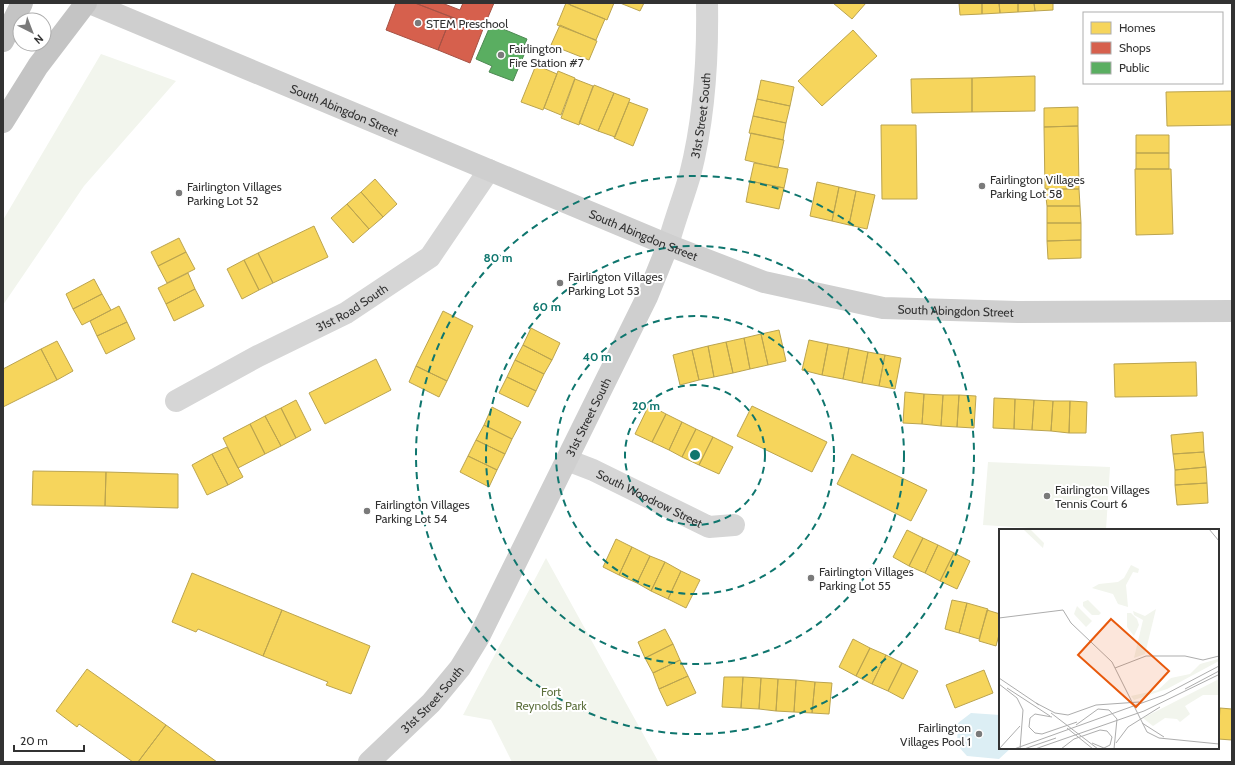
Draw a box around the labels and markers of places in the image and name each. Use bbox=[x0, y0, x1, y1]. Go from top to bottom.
place label: STEM Preschool bbox=[426, 16, 508, 31]
marker: STEM Preschool bbox=[413, 18, 423, 28]
place label: Fairlington Fire Station #7 bbox=[509, 41, 584, 70]
marker: Fairlington Fire Station #7 bbox=[496, 50, 506, 60]
place label: Fairlington Villages Parking Lot 58 bbox=[990, 172, 1085, 201]
place label: Fairlington Villages Parking Lot 52 bbox=[187, 179, 282, 208]
marker: Fairlington Villages Parking Lot 58 bbox=[977, 181, 987, 191]
marker: Fairlington Villages Parking Lot 52 bbox=[174, 188, 184, 198]
place label: Fairlington Villages Parking Lot 53 bbox=[568, 269, 663, 298]
marker: Fairlington Villages Parking Lot 53 bbox=[555, 278, 565, 288]
centre of rings bbox=[688, 448, 702, 462]
place label: Fairlington Villages Tennis Court 6 bbox=[1055, 482, 1150, 511]
marker: Fairlington Villages Tennis Court 6 bbox=[1042, 491, 1052, 501]
place label: Fairlington Villages Parking Lot 54 bbox=[375, 497, 470, 526]
marker: Fairlington Villages Parking Lot 54 bbox=[362, 506, 372, 516]
place label: Fairlington Villages Parking Lot 55 bbox=[819, 564, 914, 593]
marker: Fairlington Villages Parking Lot 55 bbox=[806, 573, 816, 583]
place label: Fairlington Villages Pool 1 bbox=[900, 720, 971, 749]
marker: Fairlington Villages Pool 1 bbox=[974, 729, 984, 739]

